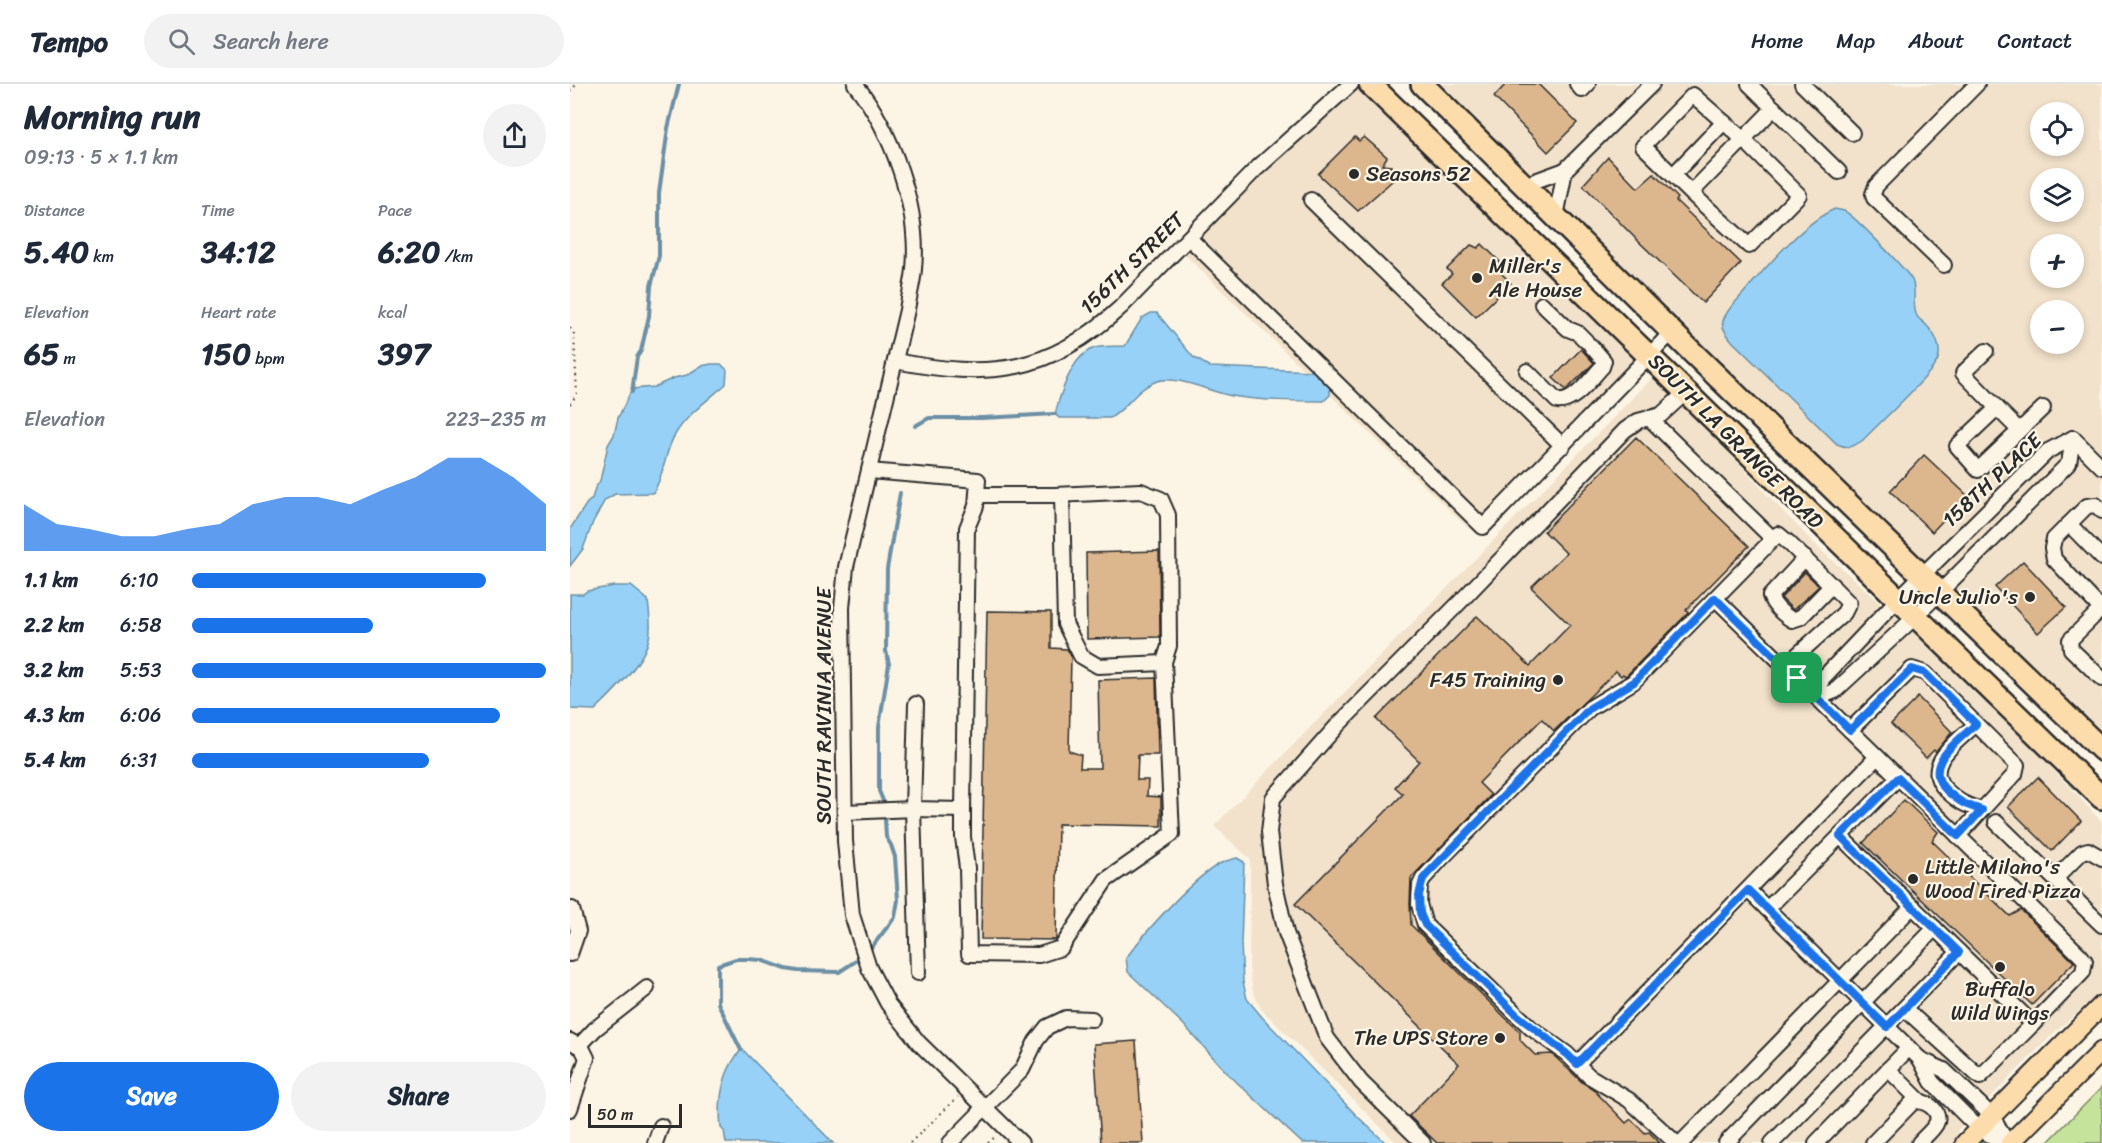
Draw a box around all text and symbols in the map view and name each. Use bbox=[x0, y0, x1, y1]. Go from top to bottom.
search box bbox=[144, 14, 564, 68]
text: Tempo bbox=[30, 17, 108, 66]
text: Search here bbox=[213, 22, 329, 61]
text: Home bbox=[1751, 22, 1803, 60]
text: Map bbox=[1836, 22, 1875, 60]
text: About bbox=[1908, 22, 1965, 60]
text: Contact bbox=[1998, 22, 2072, 60]
icon: search bbox=[165, 25, 198, 58]
text: Morning run bbox=[24, 88, 200, 146]
map controls bbox=[2030, 102, 2084, 354]
button: locate bbox=[2030, 102, 2084, 156]
button: share bbox=[483, 104, 546, 167]
text: 09:13 · 5 × 1.1 km bbox=[24, 140, 178, 175]
place label: Seasons 52 bbox=[1366, 155, 1471, 193]
marker: Seasons 52 bbox=[1347, 167, 1361, 181]
button: layers bbox=[2030, 168, 2084, 222]
text: Distance bbox=[24, 196, 85, 225]
text: Time bbox=[201, 196, 235, 225]
text: Pace bbox=[378, 196, 412, 225]
street label: 156TH STREET bbox=[1070, 201, 1195, 324]
text: 5.40 bbox=[24, 225, 89, 279]
text: 34:12 bbox=[201, 225, 275, 279]
text: 6:20 bbox=[378, 225, 440, 279]
button: + bbox=[2030, 234, 2084, 288]
text: km bbox=[89, 242, 114, 271]
text: /km bbox=[440, 242, 473, 271]
place label: Miller's Ale House bbox=[1488, 247, 1582, 309]
marker: Miller's Ale House bbox=[1470, 271, 1484, 285]
text: Elevation bbox=[24, 298, 89, 327]
text: Heart rate bbox=[201, 298, 276, 327]
text: kcal bbox=[378, 298, 407, 327]
button: − bbox=[2030, 300, 2084, 354]
text: 65 bbox=[24, 327, 59, 381]
text: 150 bbox=[201, 327, 251, 381]
text: 397 bbox=[378, 327, 430, 381]
text: m bbox=[59, 344, 76, 373]
text: bpm bbox=[251, 344, 285, 373]
street label: SOUTH LA GRANGE ROAD bbox=[1639, 344, 1834, 539]
text: Elevation bbox=[24, 402, 105, 437]
text: 223–235 m bbox=[445, 402, 546, 437]
street label: 158TH PLACE bbox=[1933, 422, 2052, 537]
text: 1.1 km bbox=[24, 563, 78, 598]
text: 6:10 bbox=[120, 563, 159, 598]
place label: Uncle Julio's bbox=[1899, 578, 2018, 616]
street label: SOUTH RAVINIA AVENUE bbox=[805, 586, 843, 825]
marker: Uncle Julio's bbox=[2023, 590, 2037, 604]
text: 2.2 km bbox=[24, 608, 84, 643]
text: 6:58 bbox=[120, 608, 162, 643]
pin bbox=[1771, 652, 1822, 703]
text: 3.2 km bbox=[24, 653, 84, 688]
text: 5:53 bbox=[120, 653, 161, 688]
place label: F45 Training bbox=[1430, 661, 1546, 699]
icon: arrive bbox=[1780, 661, 1813, 694]
marker: F45 Training bbox=[1551, 673, 1565, 687]
text: 4.3 km bbox=[24, 698, 85, 733]
text: 6:06 bbox=[120, 698, 161, 733]
text: 5.4 km bbox=[24, 743, 86, 778]
text: 6:31 bbox=[120, 743, 157, 778]
place label: Little Milano's Wood Fired Pizza bbox=[1925, 848, 2081, 910]
marker: Little Milano's Wood Fired Pizza bbox=[1906, 872, 1920, 886]
marker: Buffalo Wild Wings bbox=[1993, 960, 2007, 974]
place label: Buffalo Wild Wings bbox=[1951, 970, 2050, 1032]
place label: The UPS Store bbox=[1354, 1019, 1488, 1057]
marker: The UPS Store bbox=[1493, 1031, 1507, 1045]
button: Save bbox=[24, 1062, 279, 1131]
button: Share bbox=[291, 1062, 546, 1131]
text: 50 m bbox=[597, 1100, 633, 1129]
scale bar bbox=[588, 1101, 682, 1128]

